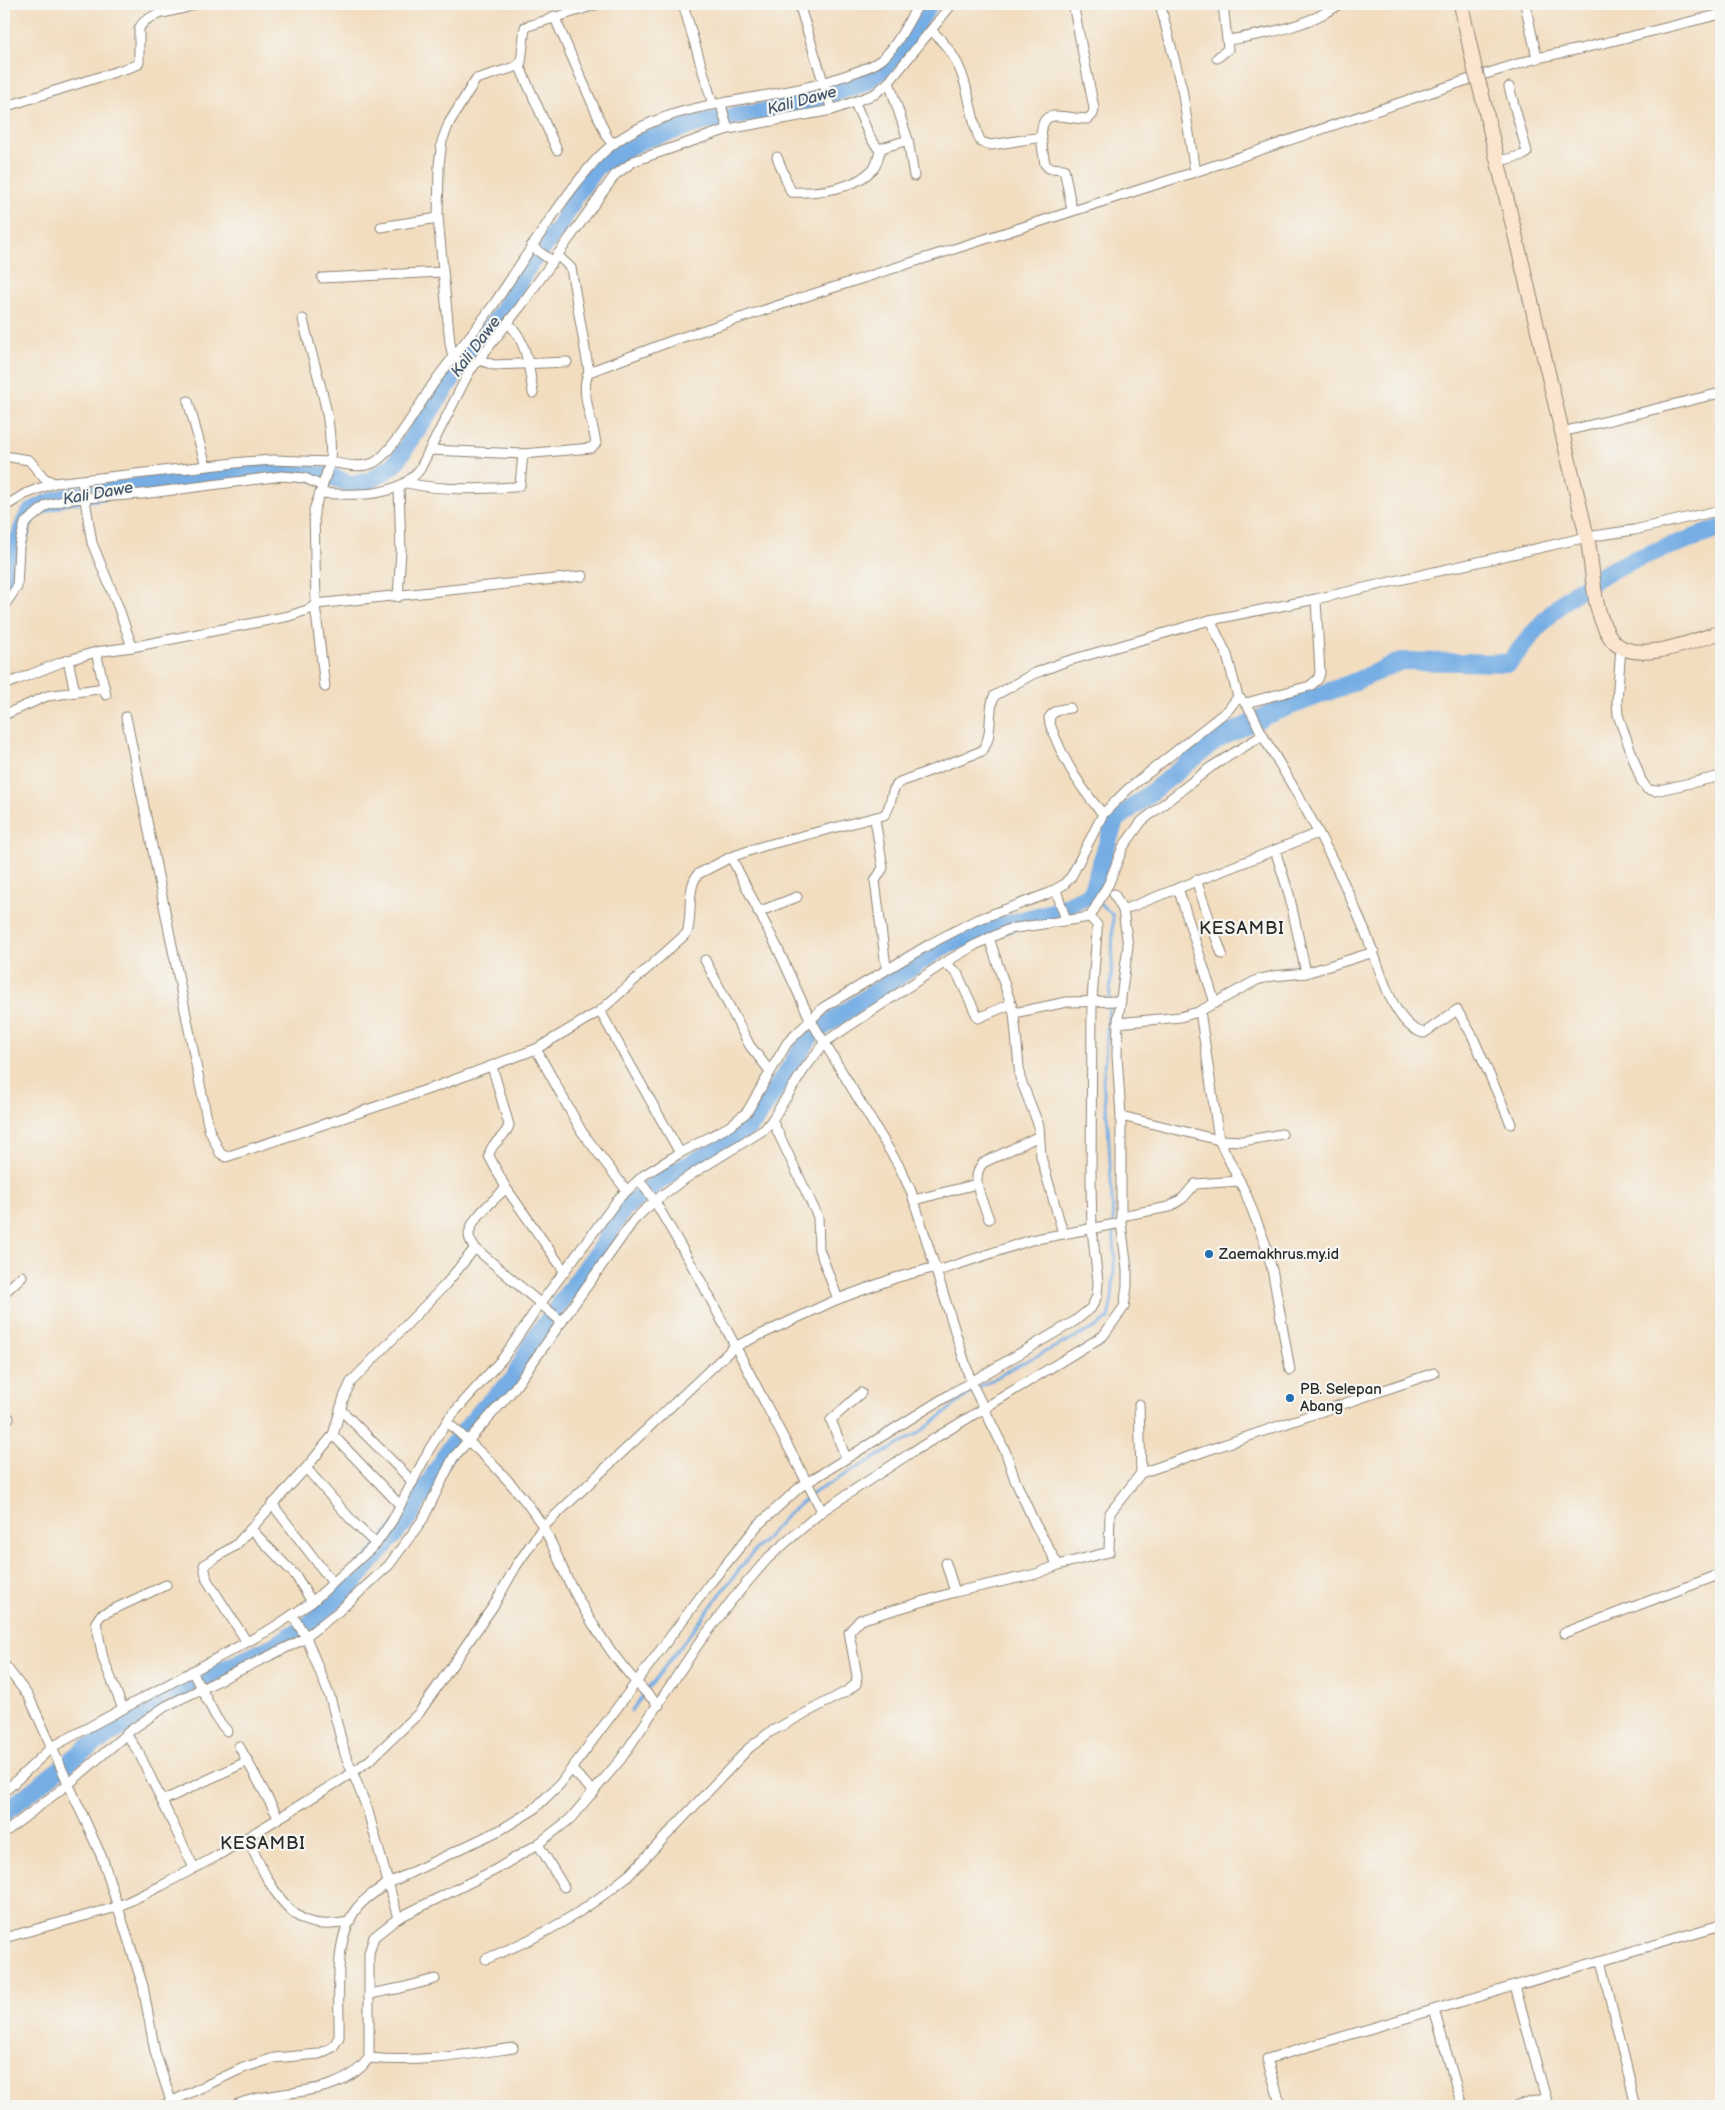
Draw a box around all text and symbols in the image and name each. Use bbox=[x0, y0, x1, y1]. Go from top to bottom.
water label: Kali Dawe bbox=[765, 83, 839, 119]
water label: Kali Dawe bbox=[447, 313, 505, 381]
water label: Kali Dawe bbox=[61, 478, 135, 510]
district label: KESAMBI bbox=[1199, 918, 1285, 939]
place label: Zaemakhrus.my.id bbox=[1218, 1245, 1339, 1264]
marker: Zaemakhrus.my.id bbox=[1203, 1248, 1215, 1260]
place label: PB. Selepan Abang bbox=[1300, 1380, 1382, 1416]
marker: PB. Selepan Abang bbox=[1284, 1392, 1296, 1404]
district label: KESAMBI bbox=[220, 1833, 306, 1854]

